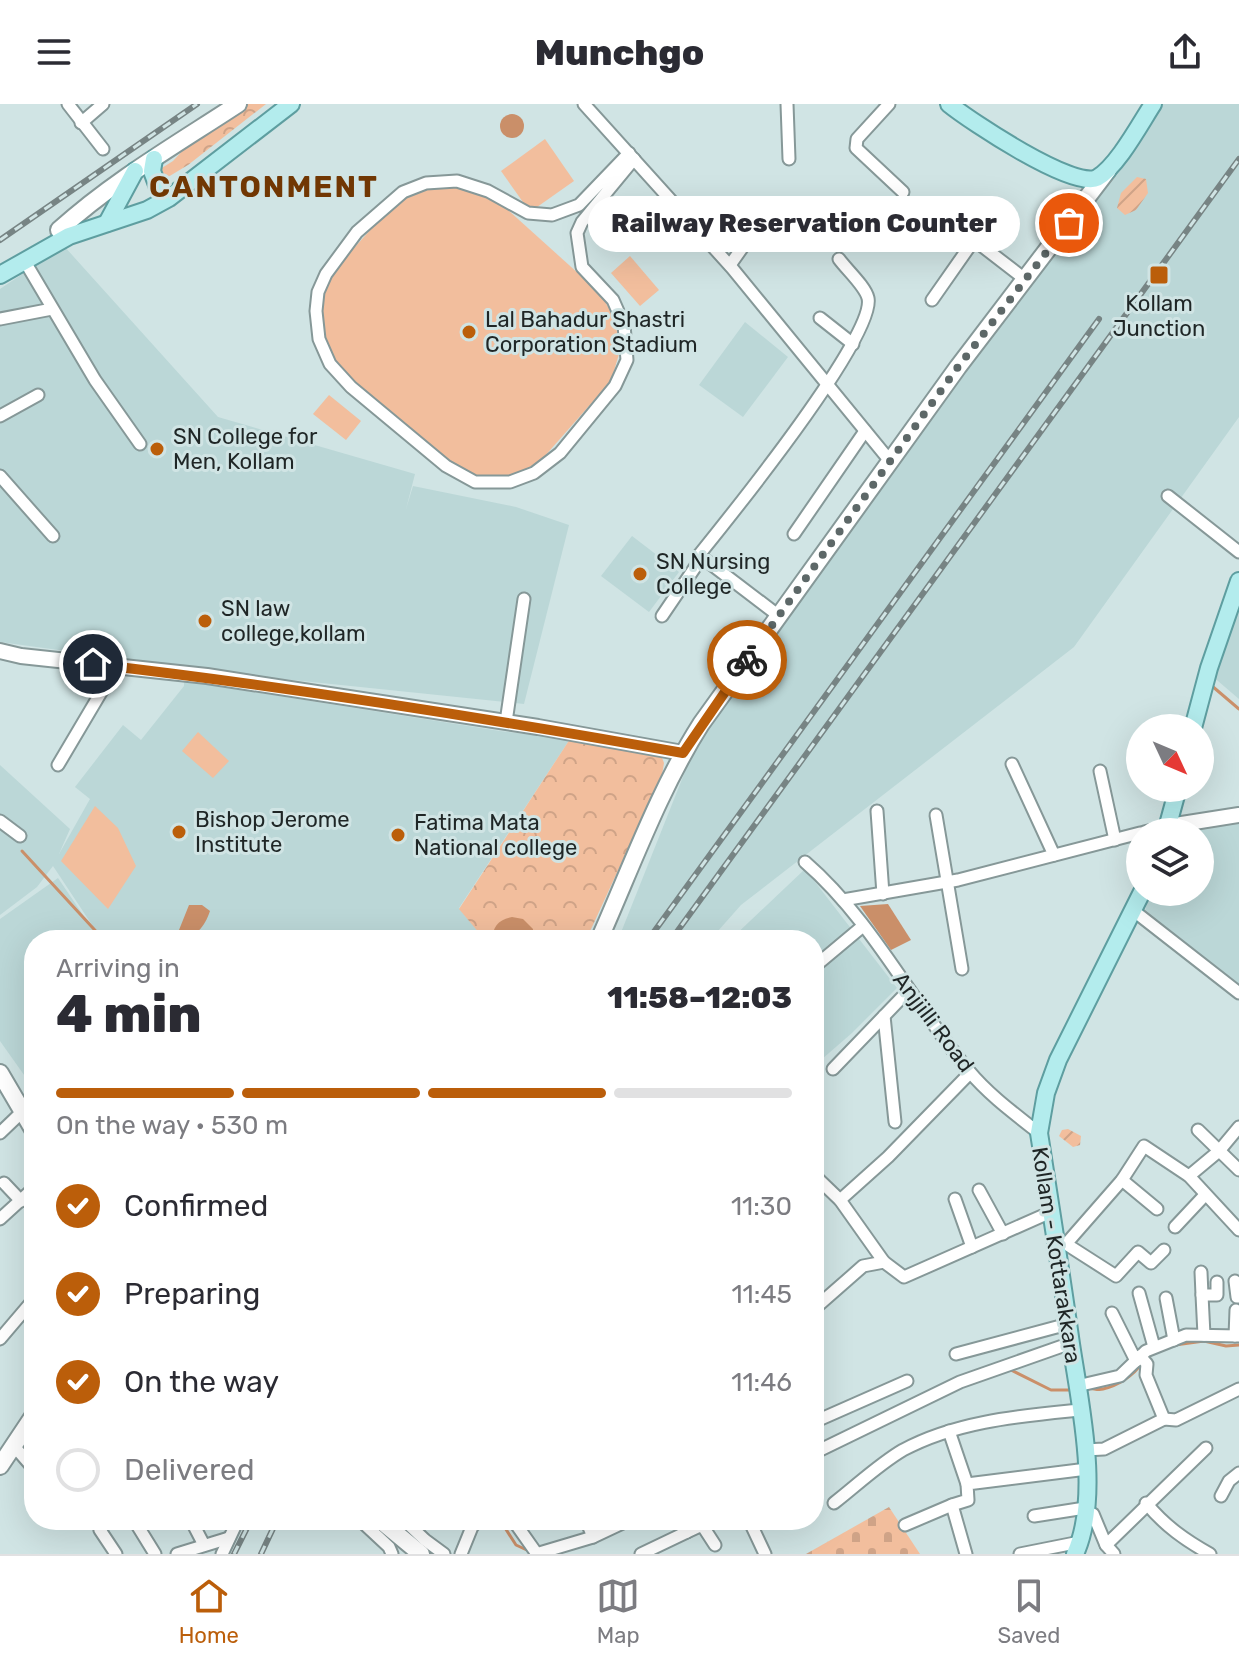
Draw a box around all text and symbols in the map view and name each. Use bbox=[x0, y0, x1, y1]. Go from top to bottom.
icon: menu bbox=[32, 30, 76, 74]
icon: share bbox=[1163, 30, 1207, 74]
text: Munchgo bbox=[535, 31, 704, 74]
district label: CANTONMENT bbox=[149, 169, 379, 205]
pin bbox=[1035, 189, 1103, 257]
callout: Railway Reservation Counter bbox=[589, 195, 1021, 251]
icon: bag bbox=[1047, 201, 1091, 245]
text: Railway Reservation Counter bbox=[611, 208, 997, 239]
marker: Kollam Junction bbox=[1148, 264, 1170, 286]
place label: Kollam Junction bbox=[1113, 290, 1205, 342]
place label: Lal Bahadur Shastri Corporation Stadium bbox=[485, 306, 698, 358]
marker: Lal Bahadur Shastri Corporation Stadium bbox=[460, 323, 478, 341]
place label: SN College for Men, Kollam bbox=[173, 423, 318, 475]
marker: SN College for Men, Kollam bbox=[148, 440, 166, 458]
place label: SN Nursing College bbox=[656, 548, 770, 600]
marker: SN Nursing College bbox=[631, 565, 649, 583]
place label: SN law college,kollam bbox=[221, 595, 366, 647]
marker: SN law college,kollam bbox=[196, 612, 214, 630]
courier bbox=[707, 620, 787, 700]
pin bbox=[59, 630, 127, 698]
icon: bike bbox=[725, 638, 769, 682]
icon: home bbox=[71, 642, 115, 686]
north arrow bbox=[1126, 714, 1214, 802]
map controls bbox=[1126, 714, 1214, 906]
place label: Bishop Jerome Institute bbox=[195, 806, 350, 858]
place label: Fatima Mata National college bbox=[414, 809, 577, 861]
button: layers bbox=[1126, 818, 1214, 906]
marker: Bishop Jerome Institute bbox=[170, 823, 188, 841]
marker: Fatima Mata National college bbox=[389, 826, 407, 844]
text: Arriving in bbox=[56, 953, 180, 984]
street label: Anjjilli Road bbox=[887, 967, 980, 1078]
text: 11:58–12:03 bbox=[607, 980, 792, 1016]
text: 4 min bbox=[56, 983, 202, 1045]
text: On the way · 530 m bbox=[56, 1110, 288, 1141]
street label: Kollam - Kottarakkara bbox=[1026, 1145, 1087, 1365]
icon: check bbox=[56, 1184, 100, 1228]
text: Confirmed bbox=[124, 1188, 268, 1224]
text: 11:30 bbox=[731, 1191, 792, 1222]
icon: check bbox=[56, 1272, 100, 1316]
text: Preparing bbox=[124, 1276, 260, 1312]
text: 11:45 bbox=[731, 1279, 792, 1310]
icon: check bbox=[56, 1360, 100, 1404]
text: On the way bbox=[124, 1364, 279, 1400]
text: 11:46 bbox=[731, 1367, 792, 1398]
text: Delivered bbox=[124, 1452, 255, 1488]
tab: Home bbox=[179, 1574, 239, 1649]
tab: Map bbox=[596, 1574, 640, 1649]
tab: Saved bbox=[998, 1574, 1060, 1649]

